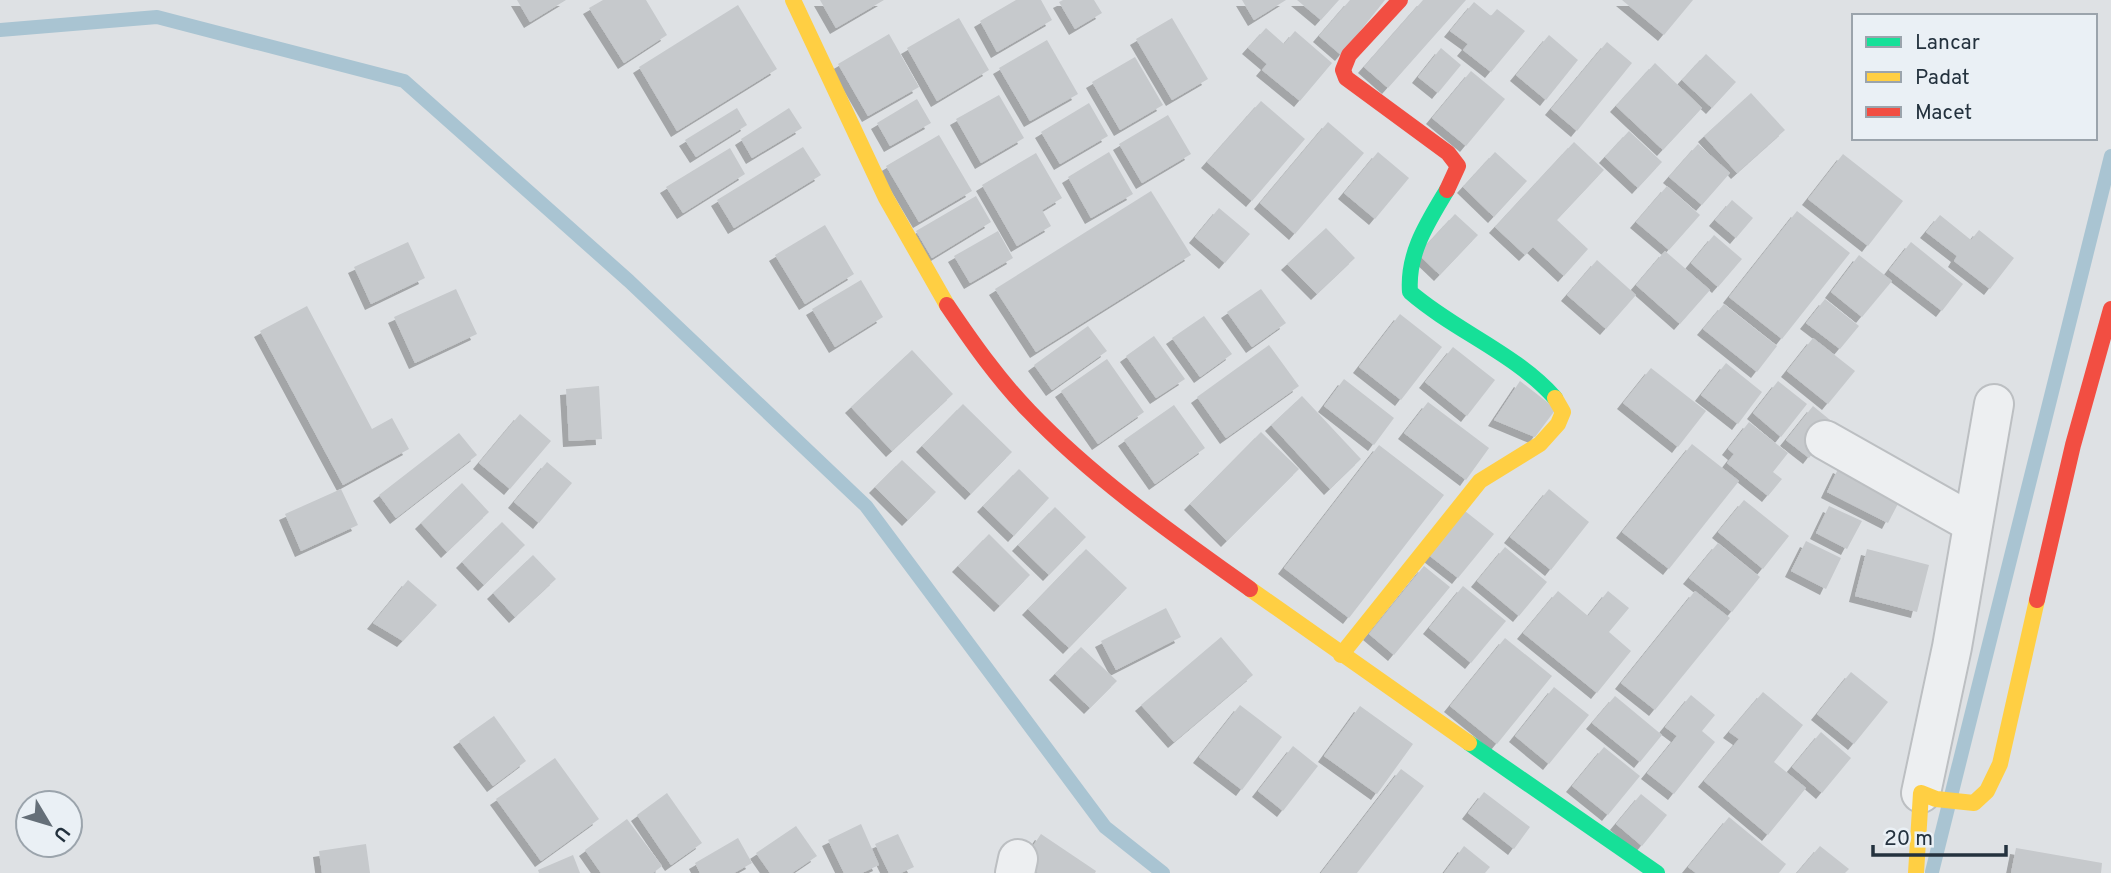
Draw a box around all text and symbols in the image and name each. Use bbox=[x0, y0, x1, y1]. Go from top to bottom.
legend bbox=[1852, 14, 2097, 140]
text: Lancar bbox=[1915, 30, 1980, 57]
text: Padat bbox=[1915, 65, 1970, 92]
text: Macet bbox=[1915, 100, 1972, 127]
north arrow bbox=[14, 789, 84, 859]
scale bar bbox=[1873, 814, 2006, 858]
text: U bbox=[47, 821, 74, 846]
text: 20 m bbox=[1884, 826, 1933, 853]

